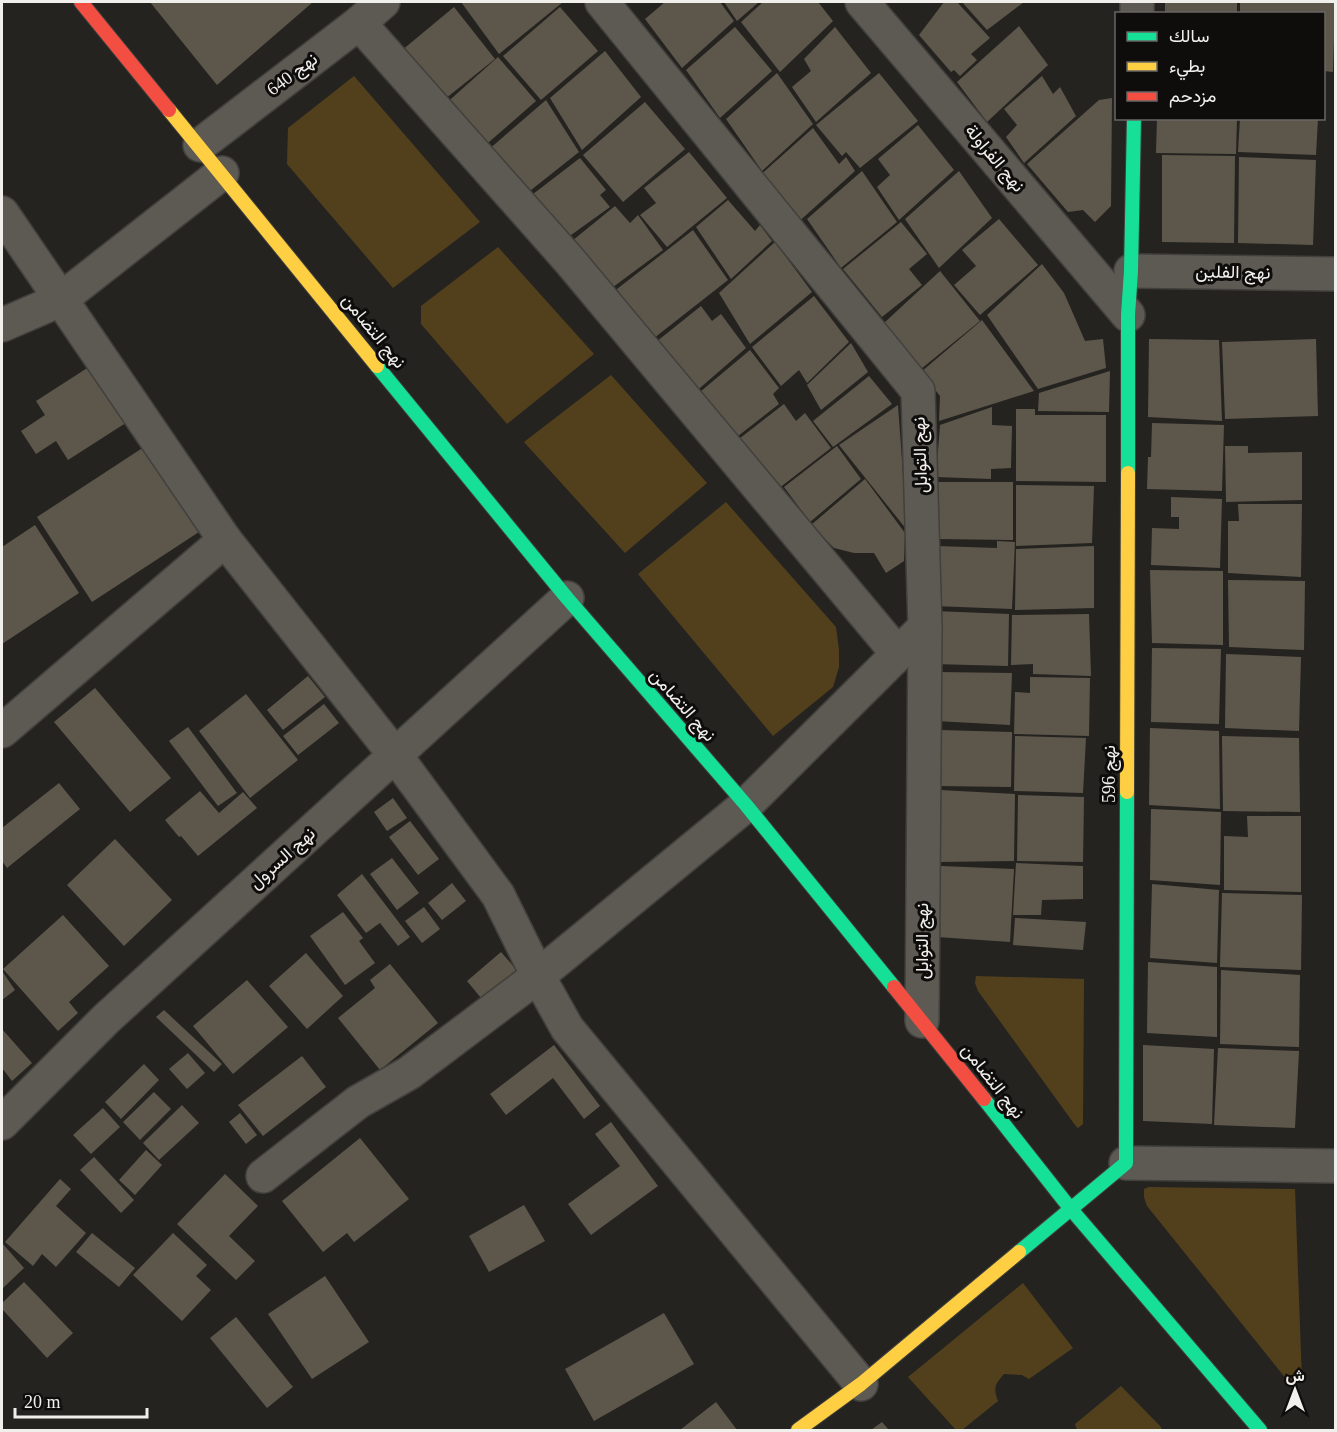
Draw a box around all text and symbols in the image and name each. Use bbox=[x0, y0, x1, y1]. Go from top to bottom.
legend bbox=[1115, 12, 1325, 120]
text: سالك bbox=[1169, 26, 1209, 46]
street label: نهج 640 bbox=[263, 49, 322, 101]
text: بطيء bbox=[1169, 56, 1205, 81]
text: مزدحم bbox=[1169, 86, 1216, 108]
street label: نهج الفراولة bbox=[960, 120, 1029, 197]
street label: نهج الفلين bbox=[1195, 261, 1271, 285]
street label: نهج التضامن bbox=[336, 290, 410, 373]
street label: نهج التوابل bbox=[909, 416, 933, 493]
street label: نهج التضامن bbox=[645, 665, 720, 747]
street label: نهج 596 bbox=[1099, 745, 1121, 803]
street label: نهج السرول bbox=[245, 823, 320, 894]
street label: نهج التوابل bbox=[912, 903, 934, 979]
street label: نهج التضامن bbox=[956, 1040, 1028, 1124]
north arrow bbox=[1265, 1360, 1325, 1420]
text: ش bbox=[1285, 1367, 1305, 1385]
scale bar bbox=[15, 1381, 147, 1419]
text: 20 m bbox=[24, 1392, 61, 1412]

